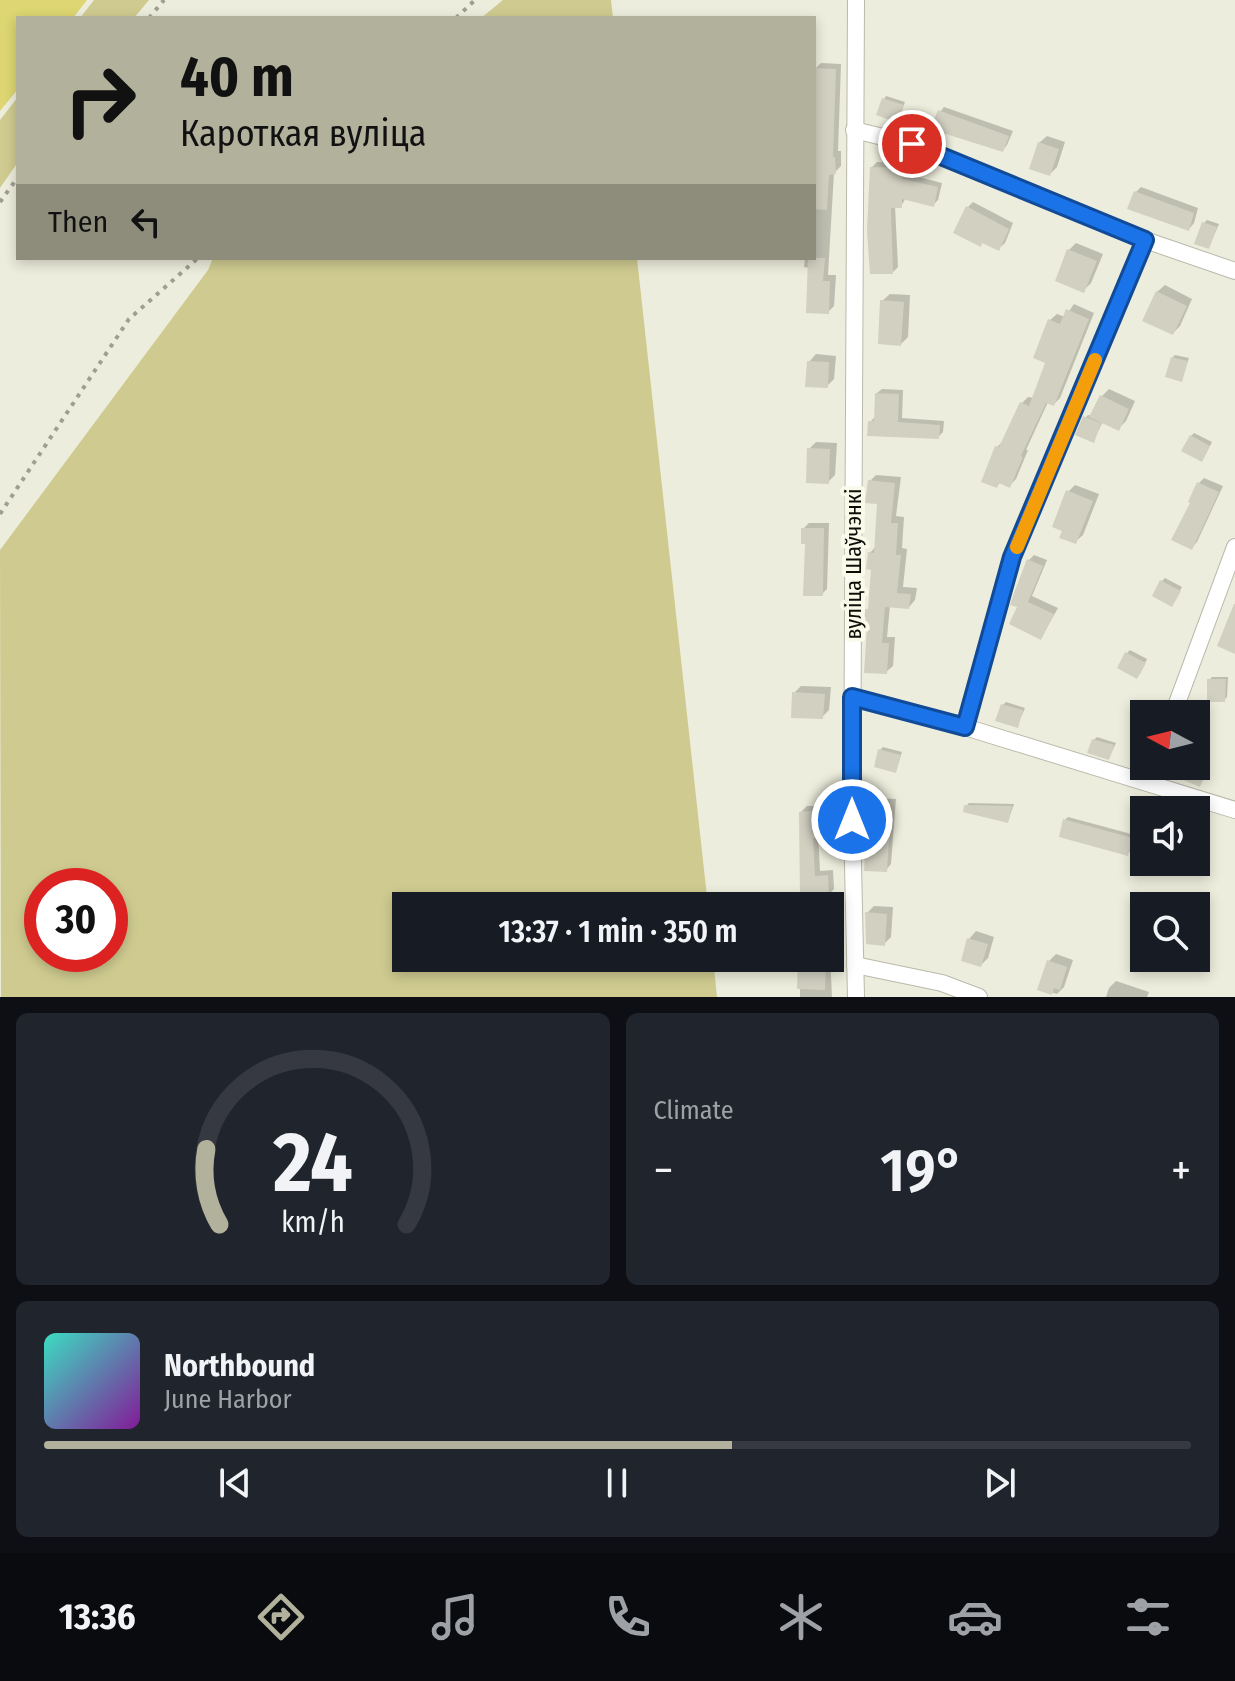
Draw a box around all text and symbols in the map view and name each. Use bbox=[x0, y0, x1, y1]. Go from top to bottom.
text: 40 m bbox=[180, 44, 294, 111]
icon: right bbox=[48, 48, 152, 152]
pin bbox=[878, 110, 946, 178]
text: Кароткая вуліца bbox=[180, 112, 426, 156]
icon: arrive bbox=[890, 122, 934, 166]
icon: left bbox=[124, 200, 168, 244]
text: Then bbox=[48, 204, 108, 240]
street label: вуліца Шаўчэнкі bbox=[840, 488, 867, 640]
north arrow bbox=[1130, 700, 1210, 780]
map controls bbox=[1130, 700, 1210, 972]
position arrow bbox=[810, 778, 894, 862]
button: sound bbox=[1130, 796, 1210, 876]
speed limit sign: 30 bbox=[24, 868, 128, 972]
button: search bbox=[1130, 892, 1210, 972]
text: 13:37 · 1 min · 350 m bbox=[498, 914, 738, 950]
text: Climate bbox=[654, 1095, 734, 1126]
text: 24 bbox=[272, 1113, 353, 1213]
text: 19° bbox=[880, 1135, 964, 1207]
text: − bbox=[654, 1144, 673, 1197]
text: + bbox=[1171, 1144, 1191, 1197]
text: km/h bbox=[281, 1205, 345, 1240]
text: Northbound bbox=[164, 1348, 315, 1384]
text: June Harbor bbox=[164, 1384, 292, 1415]
icon: previous bbox=[213, 1461, 257, 1505]
icon: pause bbox=[595, 1461, 639, 1505]
icon: next bbox=[978, 1461, 1022, 1505]
icon: directions bbox=[253, 1589, 309, 1645]
icon: music bbox=[427, 1589, 483, 1645]
icon: phone bbox=[600, 1589, 656, 1645]
icon: climate bbox=[773, 1589, 829, 1645]
icon: car bbox=[947, 1589, 1003, 1645]
icon: filters bbox=[1120, 1589, 1176, 1645]
text: 13:36 bbox=[59, 1595, 136, 1639]

